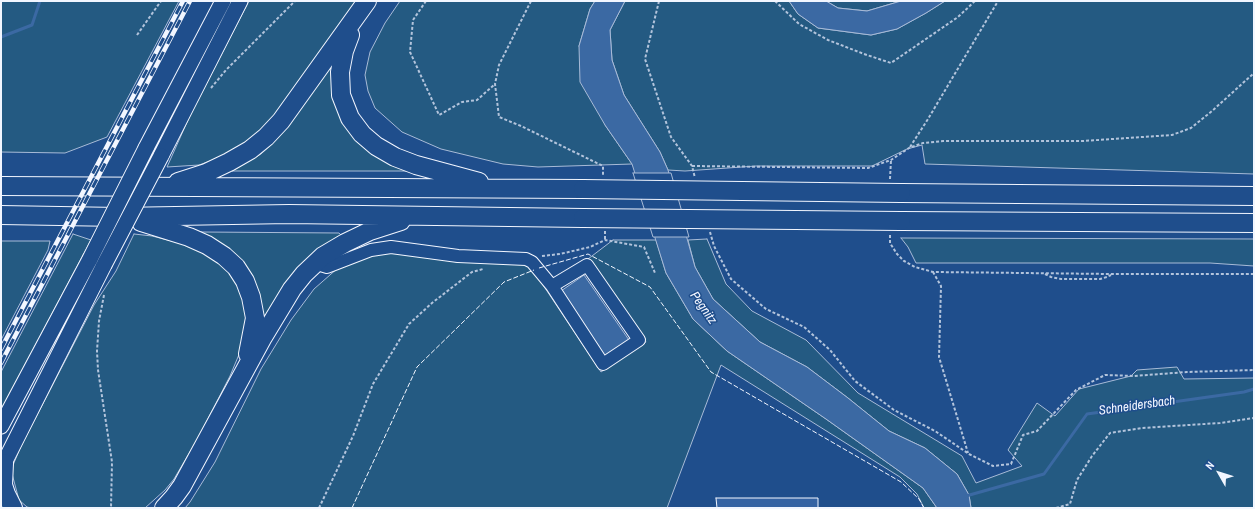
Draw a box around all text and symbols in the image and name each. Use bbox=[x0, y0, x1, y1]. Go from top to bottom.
water label: Pegnitz bbox=[686, 289, 720, 327]
water label: Schneidersbach bbox=[1098, 393, 1176, 419]
north arrow bbox=[1199, 453, 1239, 493]
text: N bbox=[1202, 459, 1217, 472]

